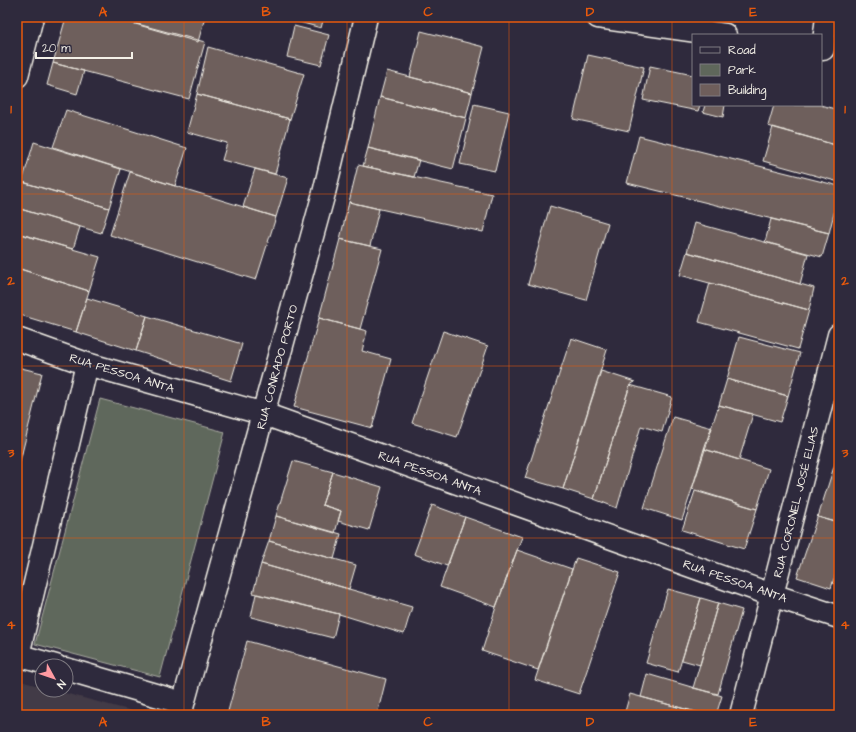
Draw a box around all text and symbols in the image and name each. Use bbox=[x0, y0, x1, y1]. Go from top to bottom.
text: A bbox=[99, 3, 108, 21]
text: B bbox=[261, 3, 271, 21]
text: C bbox=[423, 3, 433, 21]
text: D bbox=[586, 3, 595, 21]
text: E bbox=[749, 3, 757, 21]
scale bar bbox=[36, 34, 132, 60]
legend bbox=[692, 34, 822, 106]
text: 20 m bbox=[42, 40, 71, 57]
text: Road bbox=[728, 42, 756, 59]
text: Park bbox=[728, 62, 756, 79]
text: Building bbox=[728, 82, 766, 100]
text: 1 bbox=[10, 100, 12, 118]
text: 1 bbox=[844, 100, 846, 118]
text: 2 bbox=[6, 272, 15, 290]
text: 2 bbox=[840, 272, 849, 290]
street label: RUA CONRADO PORTO bbox=[253, 303, 302, 431]
street label: RUA PESSOA ANTA bbox=[67, 349, 177, 398]
street label: RUA CORONEL JOSÉ ELIAS bbox=[769, 424, 824, 580]
text: 3 bbox=[7, 444, 15, 462]
text: 3 bbox=[841, 444, 849, 462]
street label: RUA PESSOA ANTA bbox=[376, 447, 484, 500]
street label: RUA PESSOA ANTA bbox=[681, 556, 789, 607]
text: 4 bbox=[7, 616, 16, 634]
text: 4 bbox=[841, 616, 850, 634]
north arrow bbox=[34, 658, 74, 698]
text: N bbox=[53, 677, 69, 692]
text: A bbox=[99, 713, 108, 731]
text: B bbox=[261, 713, 271, 731]
text: C bbox=[423, 713, 433, 731]
text: D bbox=[586, 713, 595, 731]
text: E bbox=[749, 713, 757, 731]

